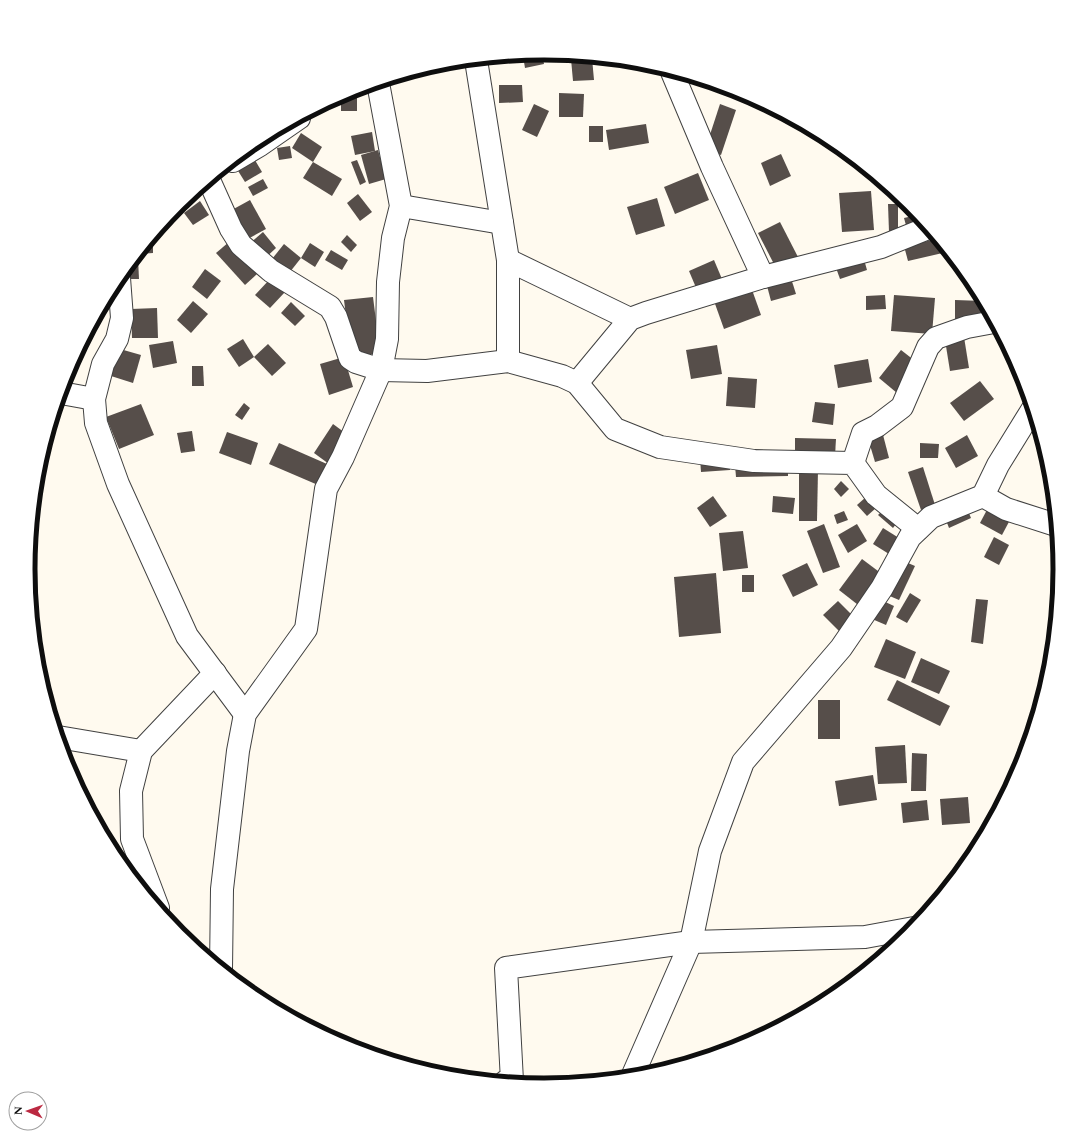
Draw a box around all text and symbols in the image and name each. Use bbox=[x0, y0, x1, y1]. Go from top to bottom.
north arrow bbox=[8, 1091, 48, 1131]
text: N bbox=[10, 1106, 27, 1115]

